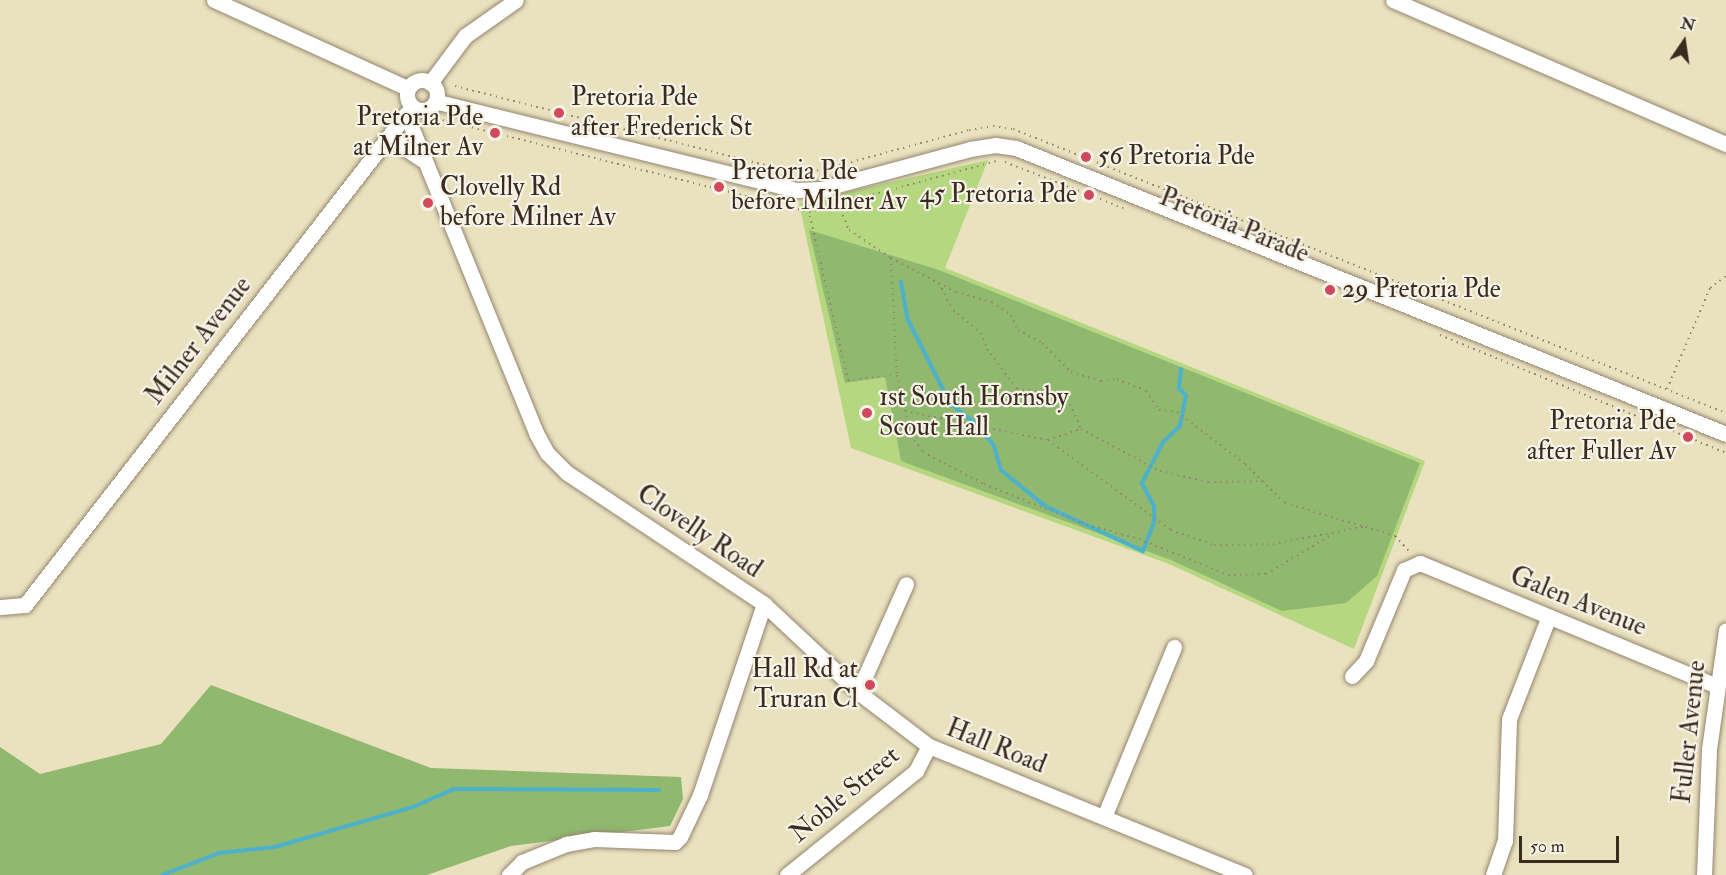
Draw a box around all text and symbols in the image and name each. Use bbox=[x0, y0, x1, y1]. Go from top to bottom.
north arrow bbox=[1654, 12, 1714, 72]
text: N bbox=[1679, 13, 1697, 36]
place label: Pretoria Pde after Frederick St bbox=[571, 82, 752, 144]
place label: Pretoria Pde at Milner Av bbox=[353, 102, 483, 164]
marker: Pretoria Pde after Frederick St bbox=[552, 106, 566, 120]
marker: Pretoria Pde at Milner Av bbox=[488, 126, 502, 140]
place label: 56 Pretoria Pde bbox=[1098, 141, 1255, 173]
marker: 56 Pretoria Pde bbox=[1079, 150, 1093, 164]
place label: Pretoria Pde before Milner Av bbox=[731, 156, 907, 218]
place label: Clovelly Rd before Milner Av bbox=[440, 172, 616, 234]
place label: 45 Pretoria Pde bbox=[919, 179, 1077, 211]
marker: Pretoria Pde before Milner Av bbox=[712, 180, 726, 194]
street label: Pretoria Parade bbox=[1155, 182, 1313, 270]
marker: 45 Pretoria Pde bbox=[1082, 188, 1096, 202]
marker: Clovelly Rd before Milner Av bbox=[421, 196, 435, 210]
street label: Milner Avenue bbox=[139, 271, 259, 411]
place label: 29 Pretoria Pde bbox=[1342, 274, 1501, 306]
marker: 29 Pretoria Pde bbox=[1323, 283, 1337, 297]
place label: 1st South Hornsby Scout Hall bbox=[879, 382, 1069, 443]
marker: 1st South Hornsby Scout Hall bbox=[860, 406, 874, 420]
place label: Pretoria Pde after Fuller Av bbox=[1527, 406, 1676, 467]
marker: Pretoria Pde after Fuller Av bbox=[1681, 430, 1695, 444]
street label: Clovelly Road bbox=[630, 479, 768, 585]
street label: Galen Avenue bbox=[1505, 561, 1651, 643]
place label: Hall Rd at Truran Cl bbox=[751, 654, 858, 716]
street label: Fuller Avenue bbox=[1667, 659, 1713, 805]
marker: Hall Rd at Truran Cl bbox=[863, 678, 877, 692]
street label: Hall Road bbox=[941, 713, 1051, 781]
street label: Noble Street bbox=[784, 740, 906, 850]
scale bar bbox=[1522, 824, 1622, 862]
text: 50 m bbox=[1530, 835, 1565, 858]

